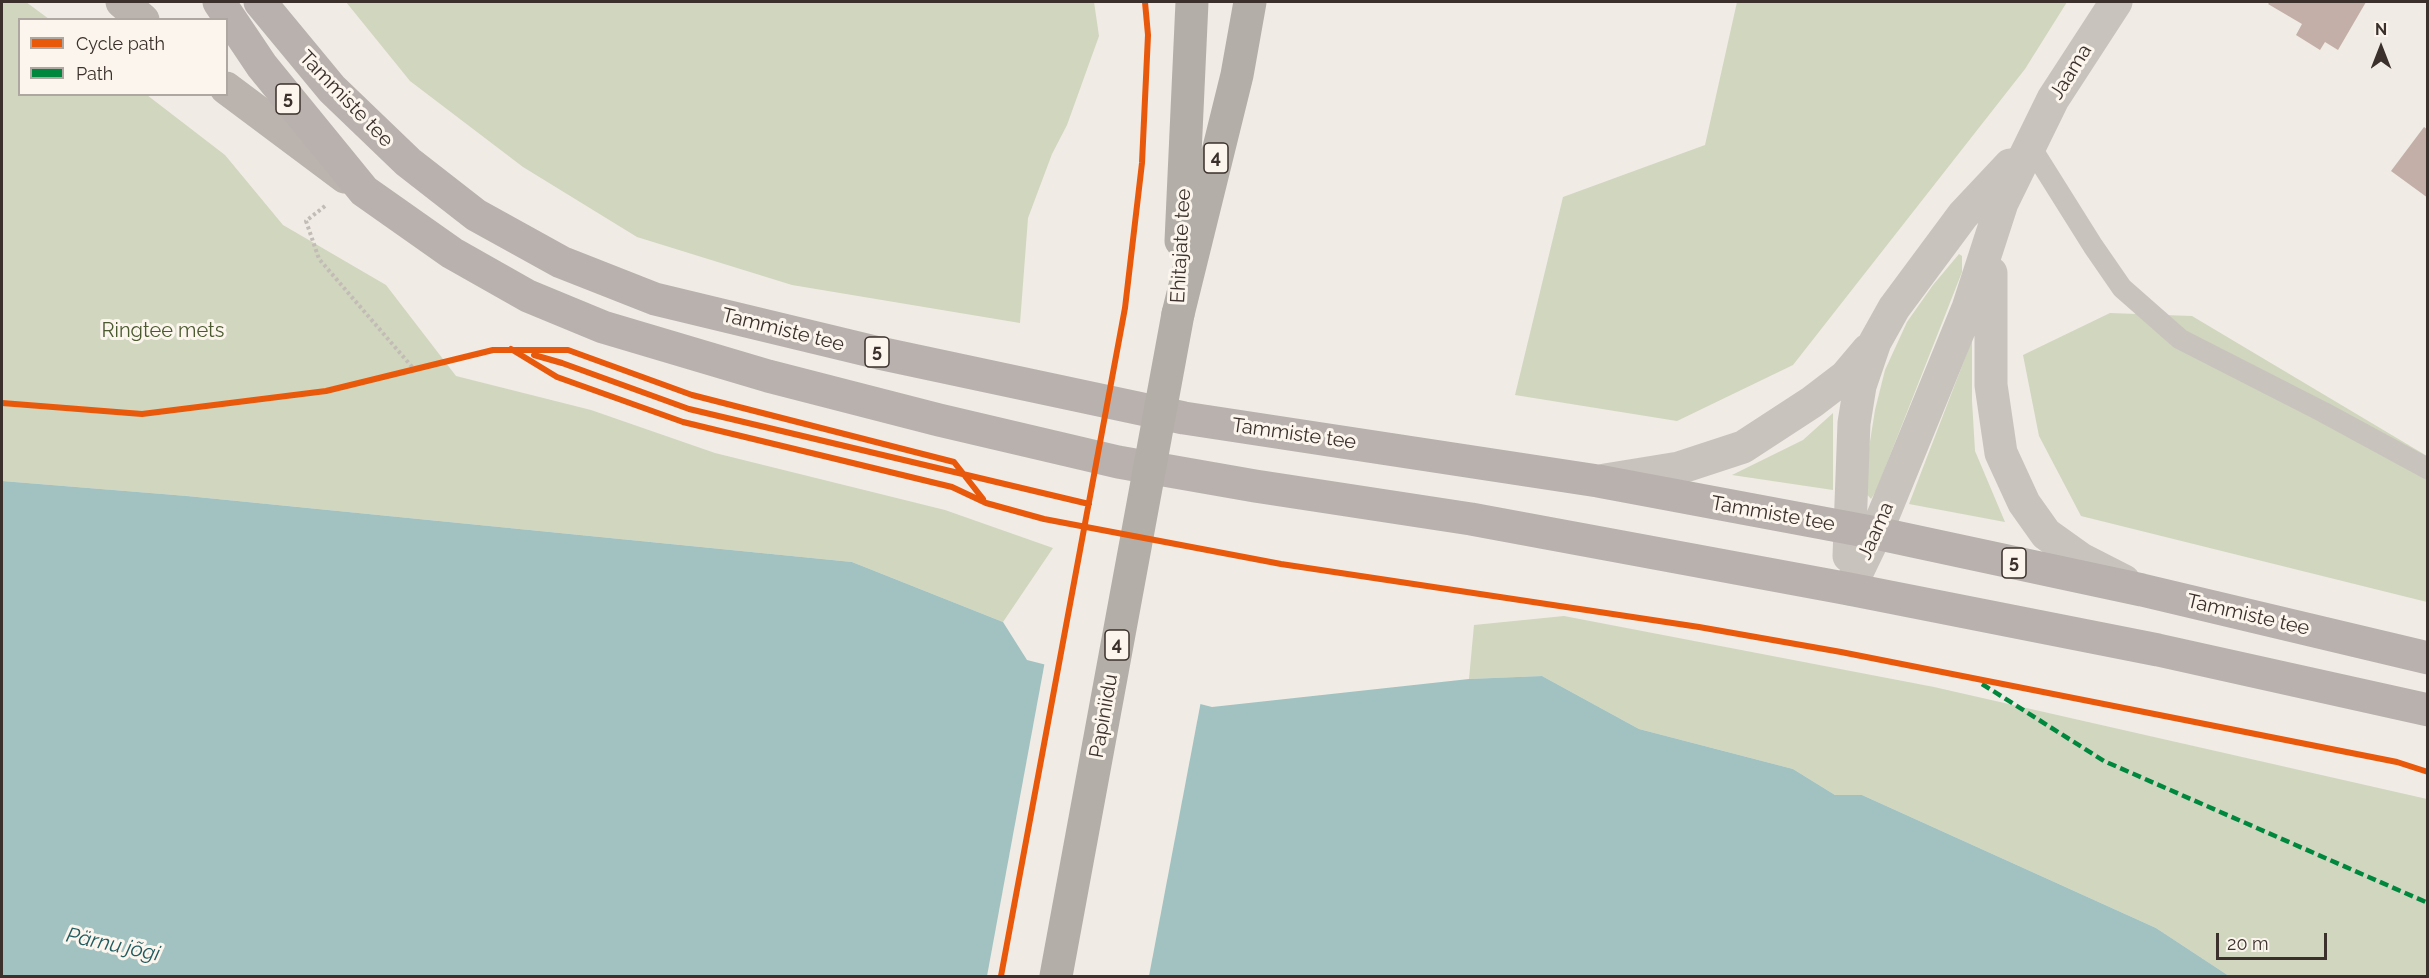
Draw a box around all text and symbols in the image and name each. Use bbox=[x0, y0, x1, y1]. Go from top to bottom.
legend bbox=[18, 18, 228, 96]
north arrow bbox=[2351, 18, 2411, 78]
text: N bbox=[2375, 20, 2387, 39]
text: Cycle path bbox=[76, 33, 165, 54]
street label: Jaama bbox=[2045, 40, 2097, 104]
street label: Tammiste tee bbox=[294, 46, 398, 152]
text: Path bbox=[76, 63, 113, 84]
road number: 5 bbox=[276, 84, 300, 114]
road number: 4 bbox=[1204, 143, 1228, 173]
street label: Ehitajate tee bbox=[1166, 188, 1196, 304]
street label: Tammiste tee bbox=[719, 303, 847, 357]
park label: Ringtee mets bbox=[102, 319, 224, 343]
road number: 5 bbox=[865, 337, 889, 367]
street label: Tammiste tee bbox=[1230, 413, 1358, 455]
street label: Tammiste tee bbox=[1709, 491, 1837, 537]
street label: Jaama bbox=[1853, 498, 1899, 564]
road number: 5 bbox=[2002, 548, 2026, 578]
street label: Tammiste tee bbox=[2184, 589, 2312, 641]
road number: 4 bbox=[1105, 630, 1129, 660]
street label: Papiniidu bbox=[1085, 672, 1123, 760]
scale bar bbox=[2219, 921, 2330, 959]
water label: Pärnu jõgi bbox=[64, 923, 162, 967]
text: 20 m bbox=[2227, 933, 2269, 954]

